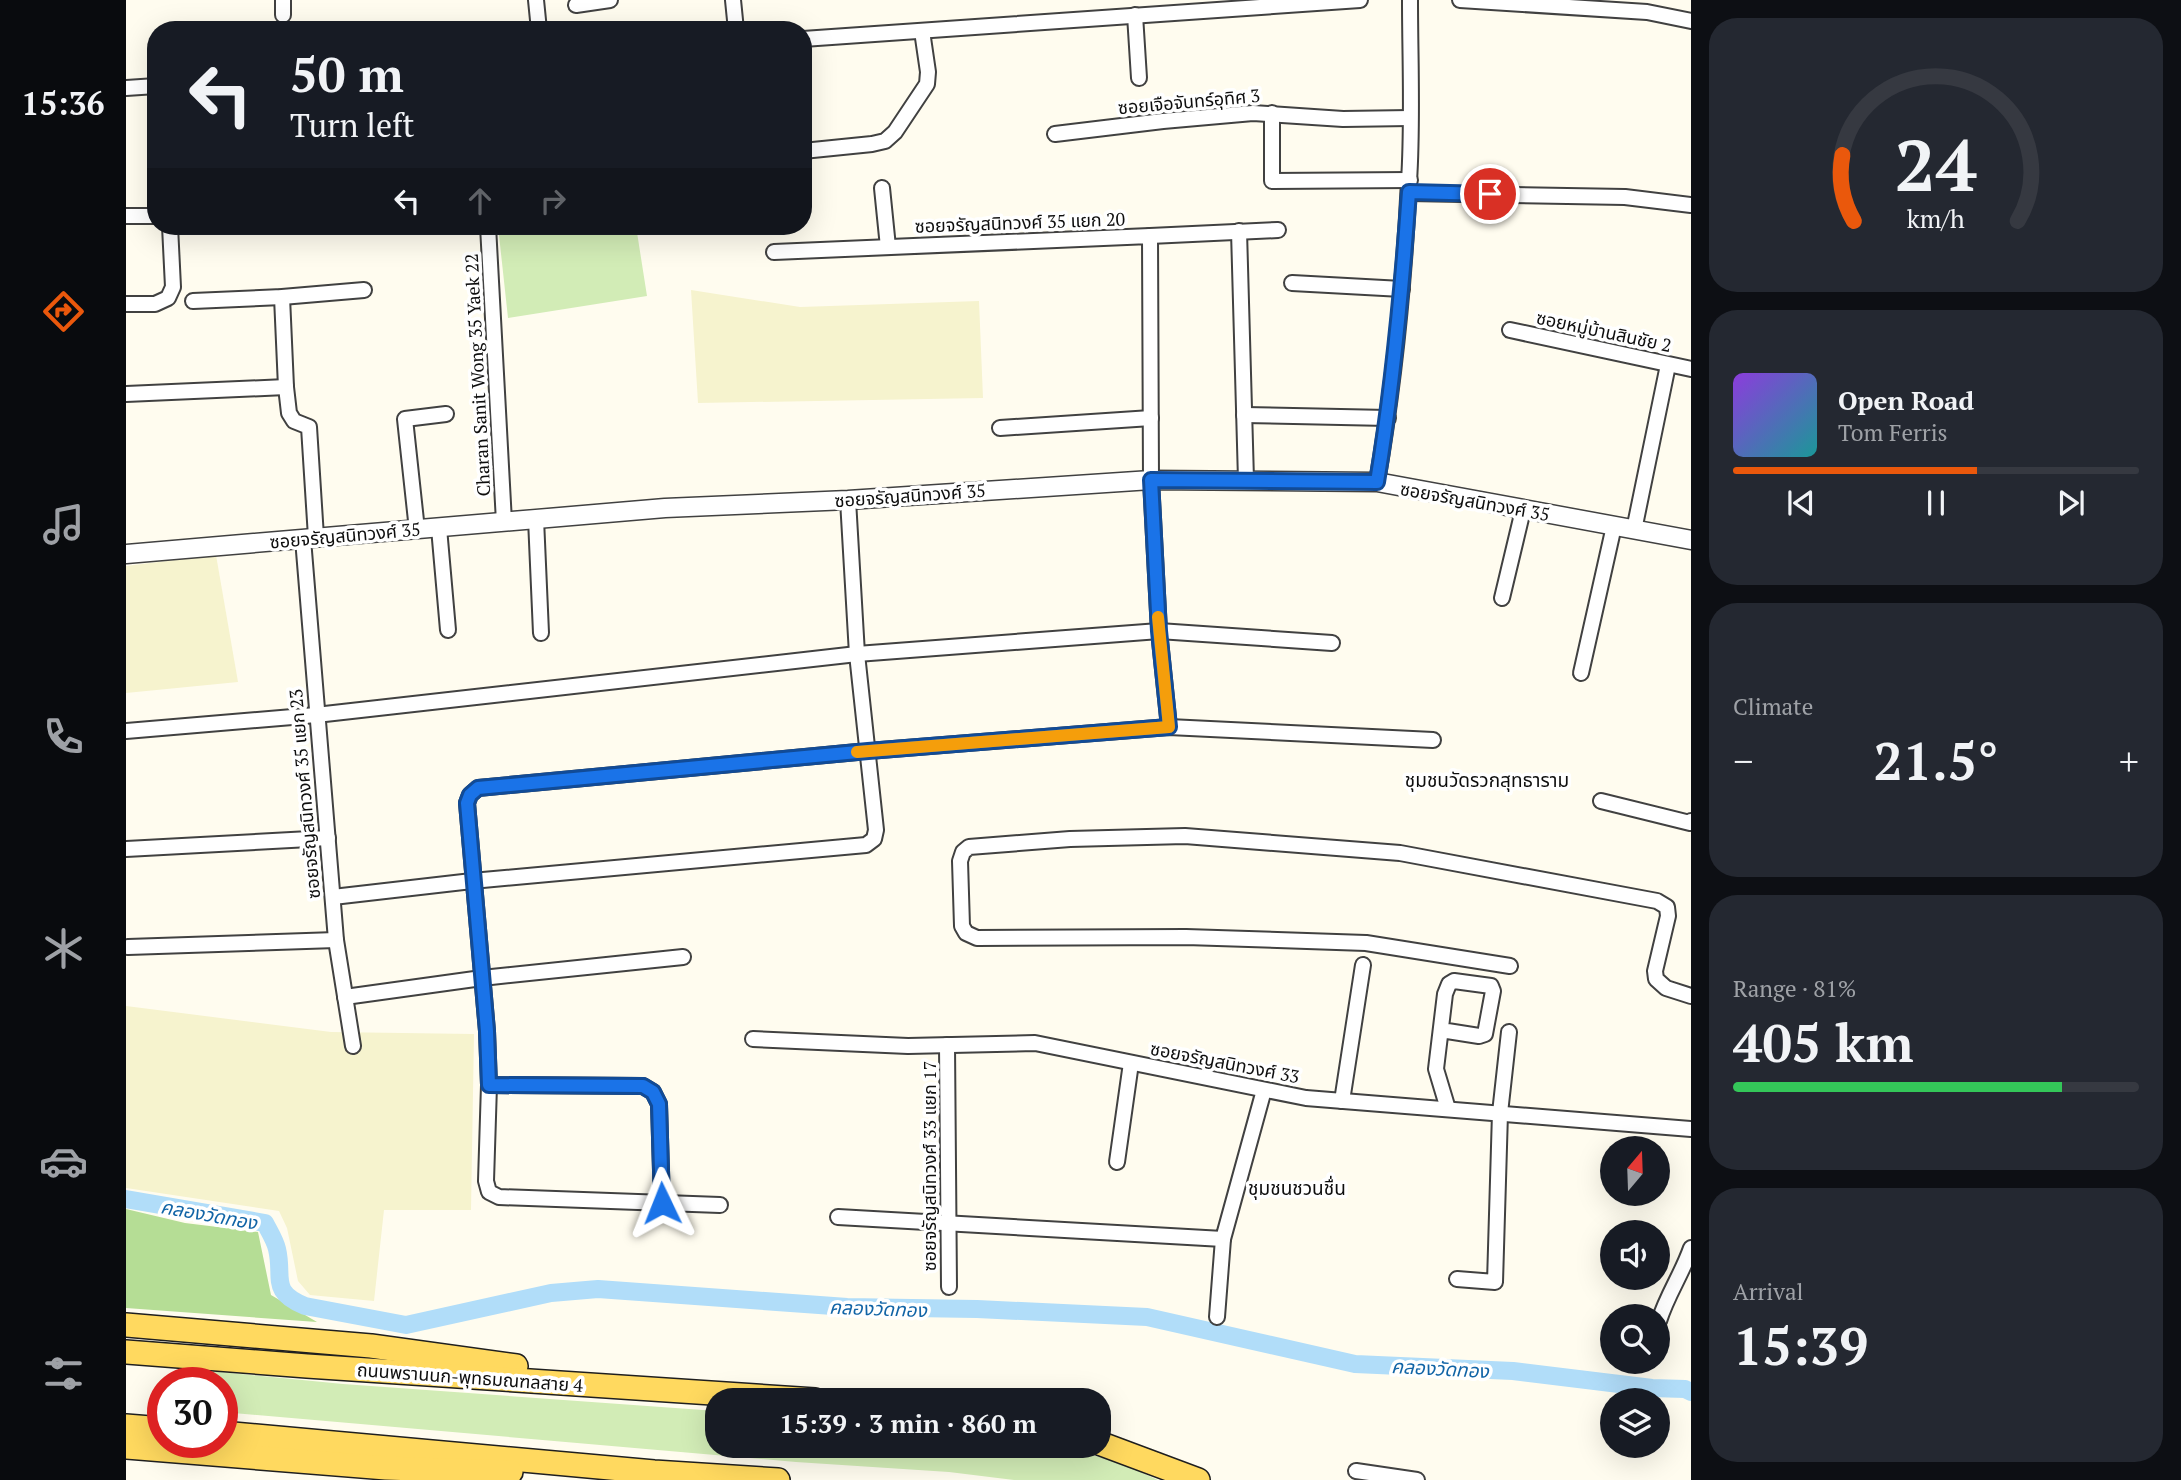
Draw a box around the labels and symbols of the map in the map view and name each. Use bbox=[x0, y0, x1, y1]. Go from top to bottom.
street label: ซอยเจือจันทร์อุทิศ 3 bbox=[1117, 83, 1261, 119]
pin bbox=[1460, 164, 1520, 224]
street label: ซอยจรัญสนิทวงศ์ 35 แยก 20 bbox=[914, 206, 1126, 238]
street label: Charan Sanit Wong 35 Yaek 22 bbox=[459, 253, 495, 497]
street label: ซอยหมู่บ้านสินชัย 2 bbox=[1534, 305, 1674, 358]
street label: ซอยจรัญสนิทวงศ์ 35 bbox=[1398, 476, 1552, 526]
street label: ซอยจรัญสนิทวงศ์ 35 bbox=[834, 478, 986, 512]
street label: ซอยจรัญสนิทวงศ์ 35 bbox=[269, 516, 421, 554]
street label: ซอยจรัญสนิทวงศ์ 35 แยก 23 bbox=[283, 688, 325, 900]
district label: ชุมชนวัดรวกสุทธาราม bbox=[1405, 767, 1569, 792]
street label: ซอยจรัญสนิทวงศ์ 33 bbox=[1148, 1036, 1302, 1088]
street label: ซอยจรัญสนิทวงศ์ 33 แยก 17 bbox=[917, 1061, 941, 1271]
north arrow bbox=[1600, 1136, 1670, 1206]
position arrow bbox=[625, 1166, 699, 1240]
district label: ชุมชนชวนชื่น bbox=[1248, 1175, 1346, 1200]
water label: คลองวัดทอง bbox=[159, 1193, 260, 1235]
water label: คลองวัดทอง bbox=[829, 1294, 928, 1322]
water label: คลองวัดทอง bbox=[1391, 1353, 1490, 1383]
street label: ถนนพรานนก-พุทธมณฑลสาย 4 bbox=[356, 1357, 584, 1397]
speed limit sign: 30 bbox=[147, 1367, 238, 1458]

